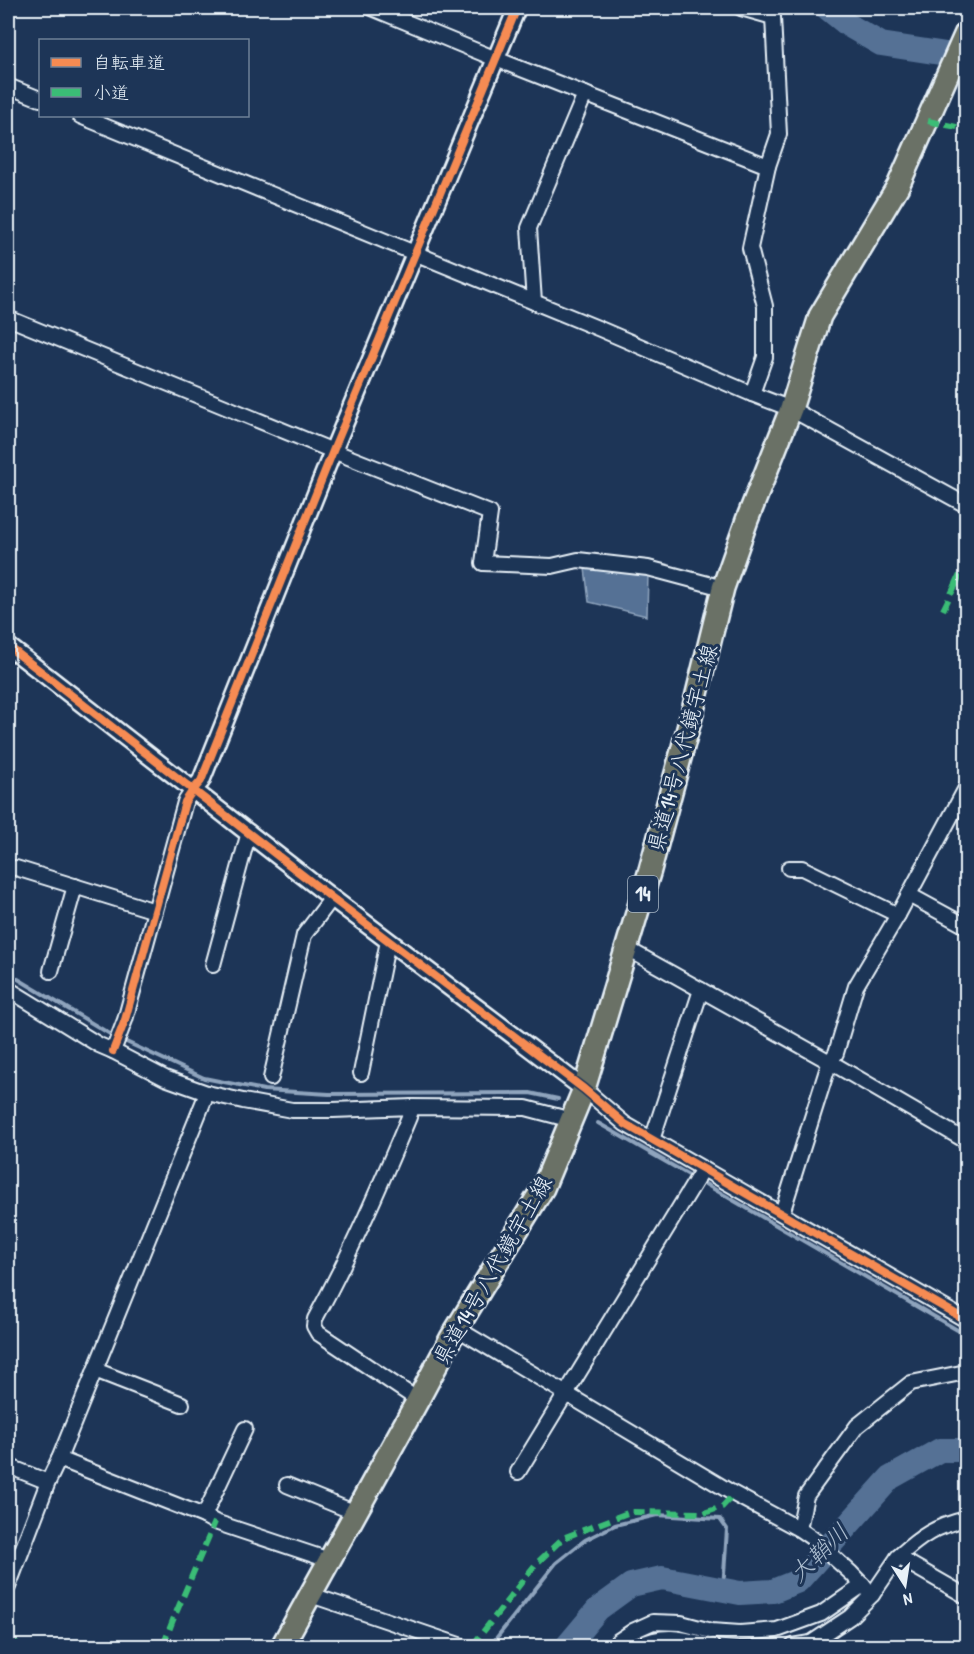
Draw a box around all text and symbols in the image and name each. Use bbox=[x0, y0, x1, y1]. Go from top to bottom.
legend bbox=[39, 39, 249, 117]
text: 自転車道 bbox=[93, 50, 165, 75]
text: 小道 bbox=[93, 80, 129, 105]
street label: 県道14号八代鏡宇土線 bbox=[640, 641, 724, 855]
road number: 14 bbox=[628, 876, 658, 912]
street label: 県道14号八代鏡宇土線 bbox=[425, 1170, 559, 1370]
water label: 大鞘川 bbox=[781, 1516, 855, 1589]
north arrow bbox=[875, 1555, 935, 1615]
text: N bbox=[901, 1588, 915, 1611]

